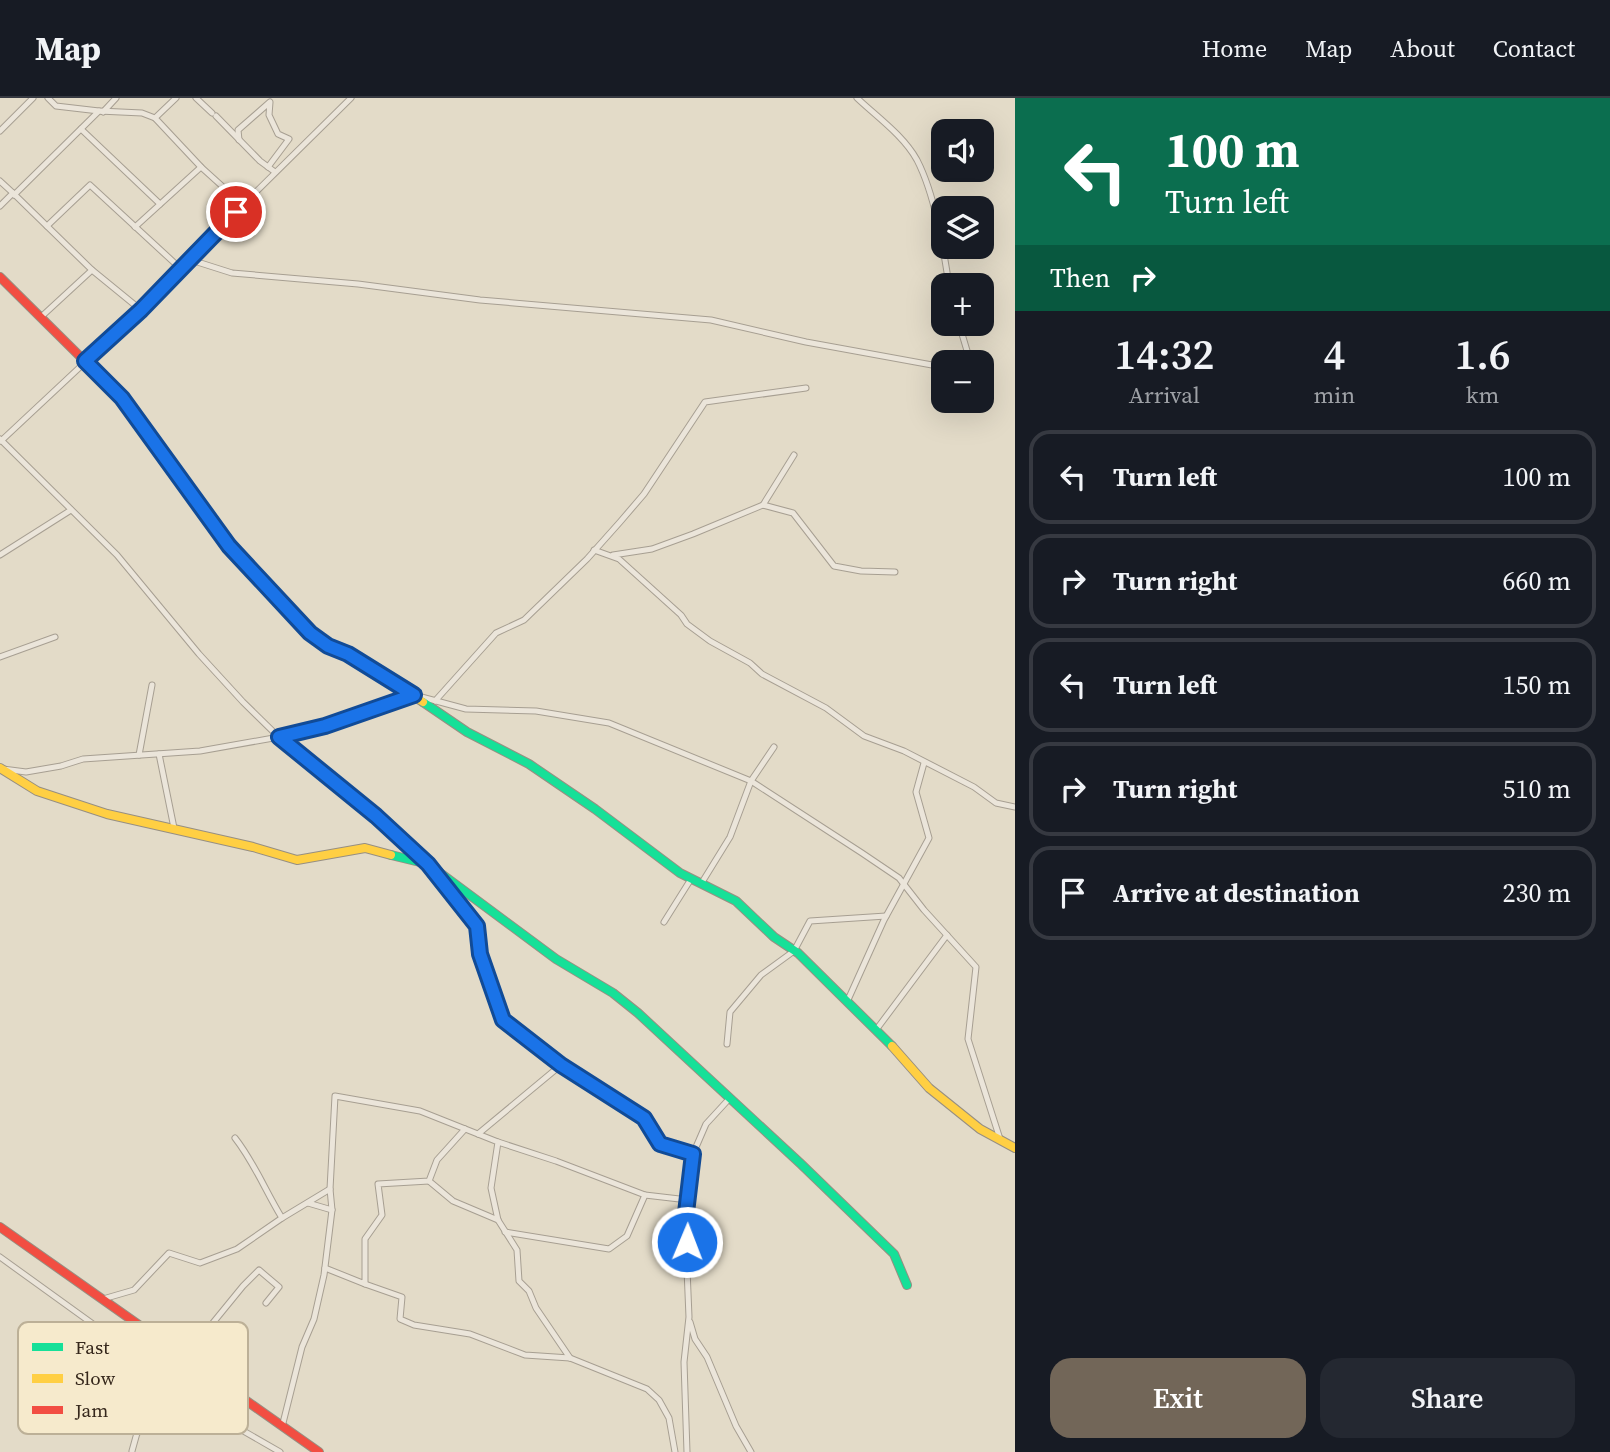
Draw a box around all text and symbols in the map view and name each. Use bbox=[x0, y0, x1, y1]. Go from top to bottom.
text: Map bbox=[35, 26, 101, 71]
text: Home bbox=[1202, 32, 1267, 65]
text: Map bbox=[1305, 32, 1352, 65]
text: About bbox=[1390, 32, 1455, 65]
text: Contact bbox=[1493, 32, 1575, 65]
text: 100 m bbox=[1165, 116, 1300, 183]
map controls bbox=[931, 119, 994, 413]
button: sound bbox=[931, 119, 994, 182]
icon: left bbox=[1050, 126, 1141, 217]
text: Turn left bbox=[1165, 180, 1289, 224]
pin bbox=[206, 182, 266, 242]
icon: arrive bbox=[217, 193, 255, 231]
button: layers bbox=[931, 196, 994, 259]
icon: right bbox=[1124, 259, 1162, 297]
text: Then bbox=[1050, 260, 1110, 296]
button: + bbox=[931, 273, 994, 336]
text: 14:32 bbox=[1114, 325, 1214, 383]
text: 4 bbox=[1323, 325, 1345, 383]
text: 1.6 bbox=[1454, 325, 1511, 383]
button: − bbox=[931, 350, 994, 413]
text: Arrival bbox=[1129, 379, 1200, 411]
text: min bbox=[1314, 379, 1355, 411]
text: km bbox=[1466, 379, 1499, 411]
icon: left bbox=[1054, 458, 1092, 496]
text: Turn left bbox=[1113, 459, 1217, 495]
text: 100 m bbox=[1503, 459, 1571, 495]
icon: right bbox=[1054, 562, 1092, 600]
text: Turn right bbox=[1113, 563, 1237, 599]
text: 660 m bbox=[1503, 563, 1571, 599]
icon: left bbox=[1054, 666, 1092, 704]
text: Turn left bbox=[1113, 667, 1217, 703]
text: 150 m bbox=[1503, 667, 1571, 703]
icon: right bbox=[1054, 770, 1092, 808]
text: Turn right bbox=[1113, 771, 1237, 807]
text: 510 m bbox=[1503, 771, 1571, 807]
icon: arrive bbox=[1054, 874, 1092, 912]
text: Arrive at destination bbox=[1113, 875, 1360, 911]
text: 230 m bbox=[1503, 875, 1571, 911]
position arrow bbox=[650, 1205, 724, 1279]
legend bbox=[18, 1322, 248, 1434]
text: Fast bbox=[75, 1334, 110, 1360]
button: Exit bbox=[1050, 1358, 1306, 1438]
button: Share bbox=[1320, 1358, 1575, 1438]
text: Slow bbox=[75, 1365, 116, 1391]
text: Jam bbox=[74, 1397, 108, 1423]

